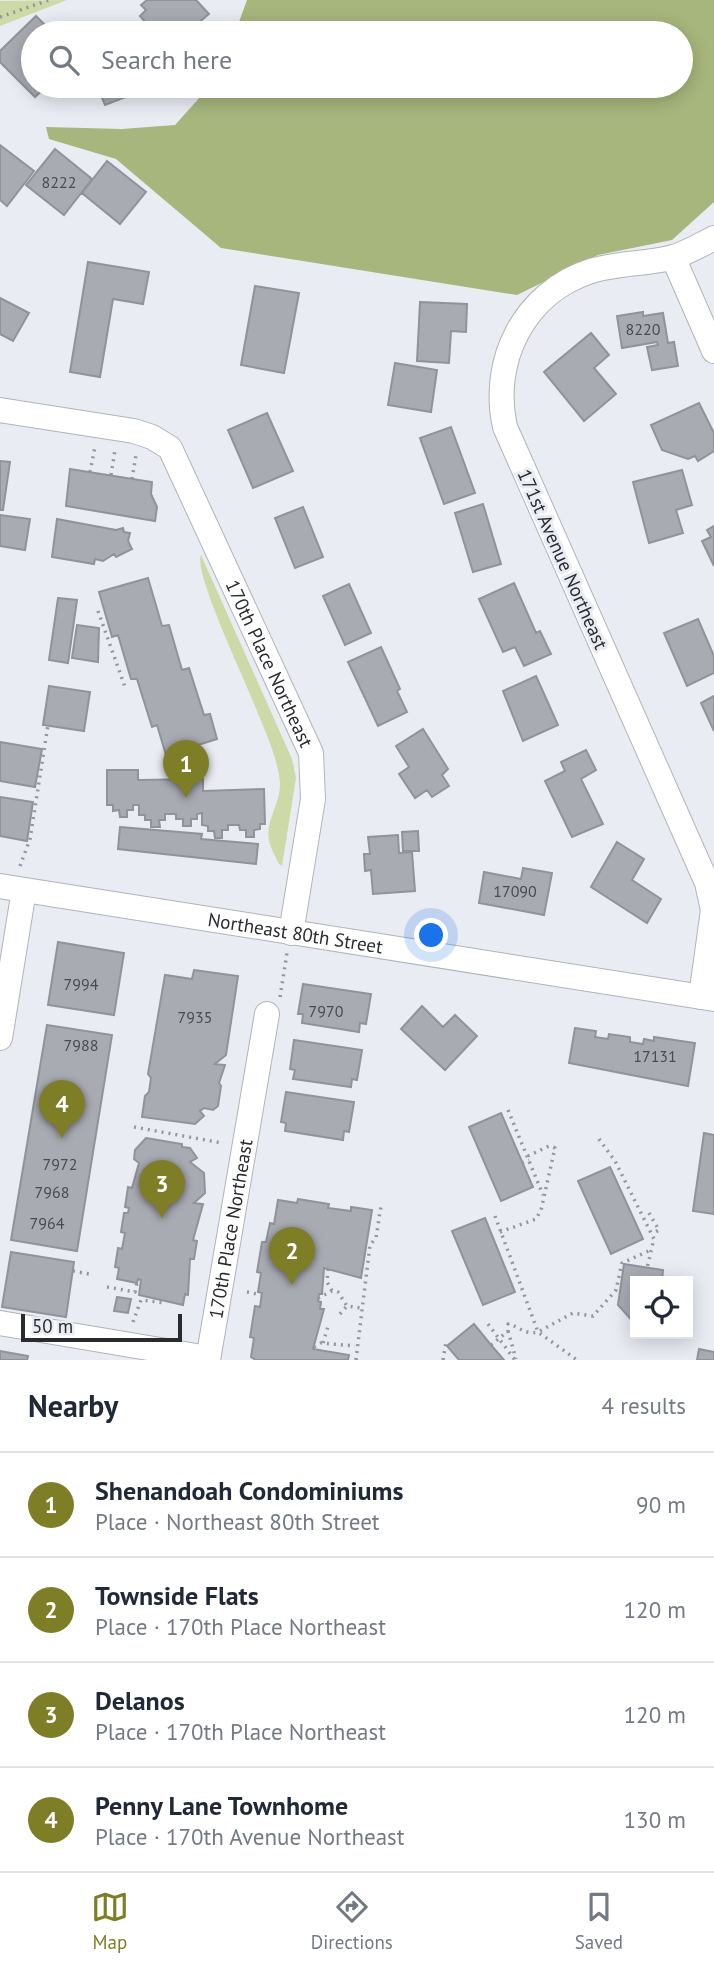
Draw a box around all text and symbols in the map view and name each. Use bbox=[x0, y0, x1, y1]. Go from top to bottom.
search box bbox=[21, 21, 693, 98]
icon: search bbox=[45, 41, 83, 79]
text: Search here bbox=[101, 43, 232, 76]
house number: 8222 bbox=[42, 172, 76, 192]
house number: 8220 bbox=[626, 319, 661, 339]
street label: 171st Avenue Northeast bbox=[512, 465, 614, 653]
street label: 170th Place Northeast bbox=[221, 576, 319, 751]
pin: 1 bbox=[163, 740, 209, 798]
house number: 17090 bbox=[493, 881, 537, 901]
street label: Northeast 80th Street bbox=[206, 907, 385, 958]
your location bbox=[414, 918, 448, 952]
house number: 7994 bbox=[64, 974, 99, 994]
house number: 7970 bbox=[309, 1001, 344, 1021]
house number: 7935 bbox=[178, 1007, 212, 1027]
house number: 7988 bbox=[64, 1035, 98, 1055]
house number: 17131 bbox=[633, 1046, 677, 1066]
pin: 4 bbox=[39, 1080, 85, 1138]
street label: 170th Place Northeast bbox=[203, 1137, 258, 1321]
house number: 7972 bbox=[43, 1154, 77, 1174]
pin: 3 bbox=[139, 1160, 185, 1218]
house number: 7968 bbox=[35, 1182, 69, 1202]
house number: 7964 bbox=[30, 1213, 65, 1233]
pin: 2 bbox=[269, 1227, 315, 1285]
map controls bbox=[630, 1276, 693, 1339]
button: locate bbox=[630, 1276, 693, 1339]
scale bar bbox=[21, 1311, 182, 1343]
text: 50 m bbox=[32, 1314, 73, 1338]
text: Nearby bbox=[28, 1386, 118, 1425]
text: 4 results bbox=[602, 1391, 686, 1420]
text: Shenandoah Condominiums bbox=[95, 1474, 403, 1507]
text: 1 bbox=[44, 1490, 58, 1519]
text: 90 m bbox=[636, 1490, 686, 1519]
text: Place · Northeast 80th Street bbox=[95, 1507, 380, 1536]
text: Townside Flats bbox=[95, 1579, 259, 1612]
text: 2 bbox=[44, 1595, 58, 1624]
text: 120 m bbox=[624, 1595, 686, 1624]
text: Place · 170th Place Northeast bbox=[95, 1612, 386, 1641]
text: Delanos bbox=[95, 1684, 185, 1717]
text: 3 bbox=[44, 1700, 58, 1729]
text: 120 m bbox=[624, 1700, 686, 1729]
text: Place · 170th Place Northeast bbox=[95, 1717, 386, 1746]
text: Penny Lane Townhome bbox=[95, 1789, 348, 1822]
text: 4 bbox=[44, 1805, 58, 1834]
text: 130 m bbox=[624, 1805, 686, 1834]
text: Place · 170th Avenue Northeast bbox=[95, 1822, 405, 1851]
tab: Map bbox=[91, 1888, 129, 1954]
tab: Directions bbox=[311, 1888, 393, 1954]
tab: Saved bbox=[575, 1888, 623, 1954]

